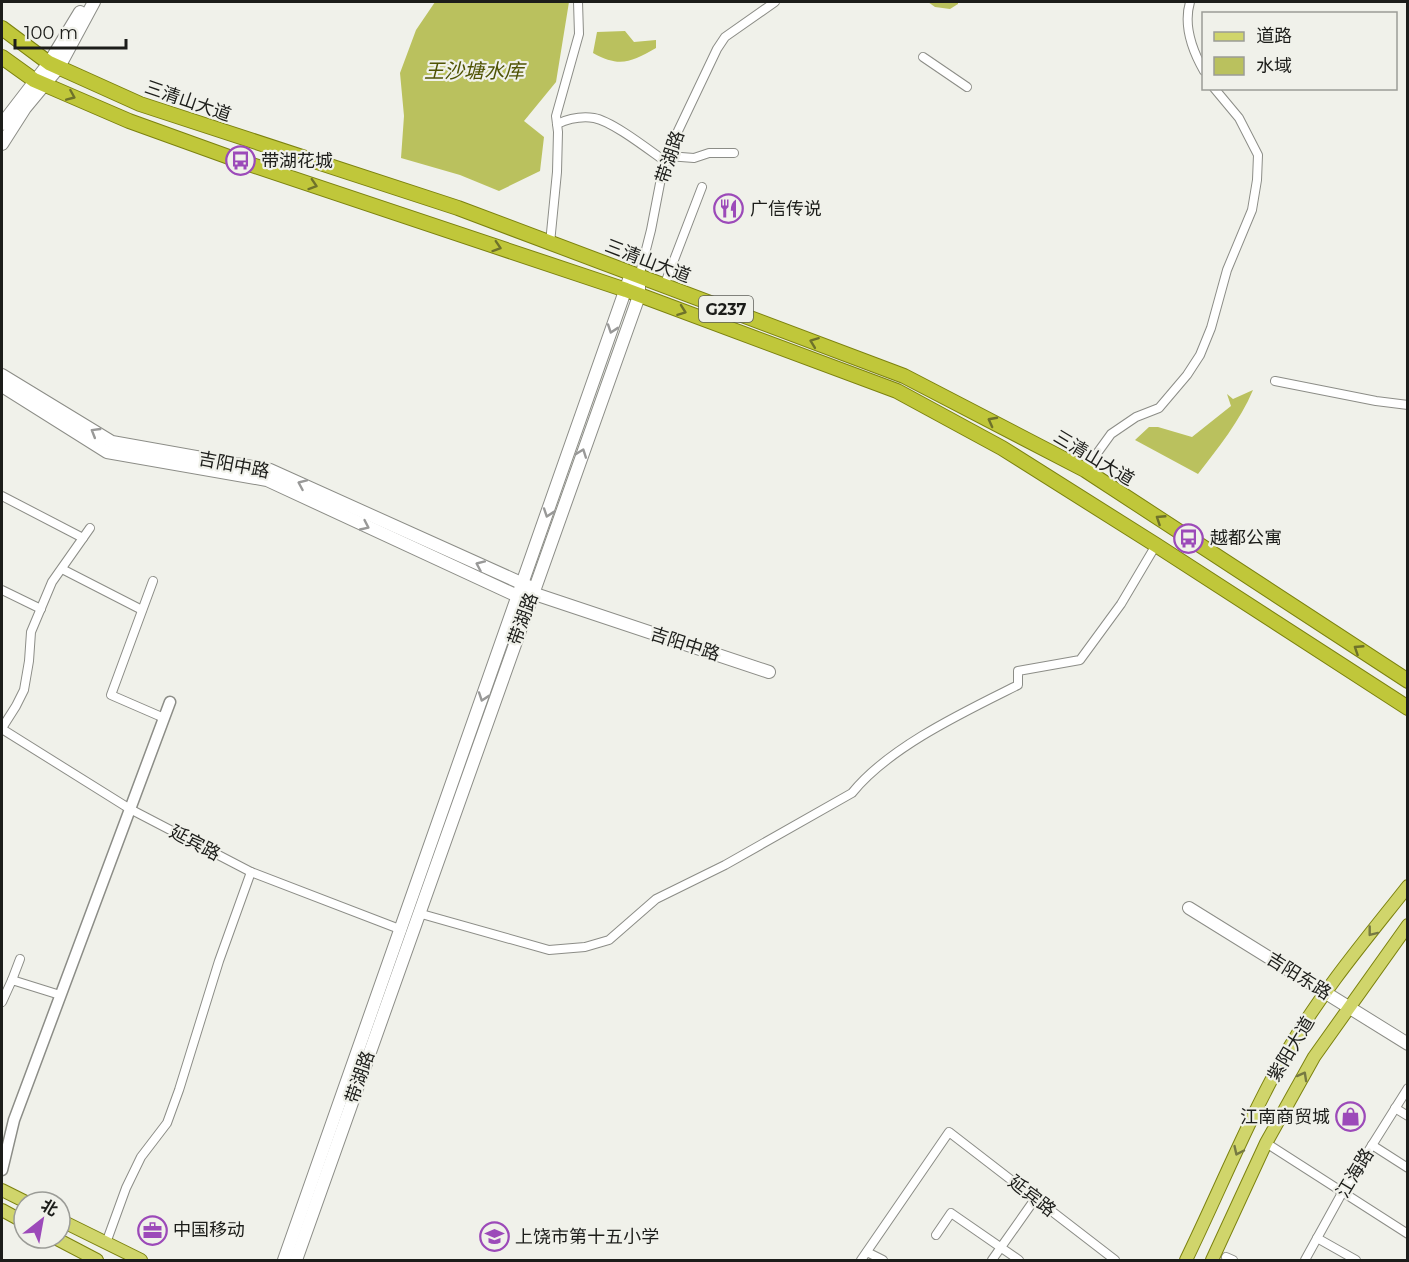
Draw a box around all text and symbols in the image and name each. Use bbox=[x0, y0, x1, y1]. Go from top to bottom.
scale bar bbox=[15, 12, 126, 50]
legend bbox=[1202, 12, 1397, 90]
text: 100 m bbox=[24, 22, 78, 44]
text: 道路 bbox=[1256, 25, 1292, 47]
text: 水域 bbox=[1256, 55, 1292, 77]
water label: 王沙塘水库 bbox=[424, 59, 527, 83]
street label: 三清山大道 bbox=[142, 76, 234, 126]
one-way arrow bbox=[64, 88, 75, 100]
street label: 带湖路 bbox=[651, 128, 689, 186]
bus stop icon: 带湖花城 bbox=[224, 145, 256, 177]
place label: 带湖花城 bbox=[261, 150, 333, 172]
one-way arrow bbox=[307, 178, 318, 190]
restaurant icon: 广信传说 bbox=[713, 193, 745, 225]
place label: 广信传说 bbox=[750, 198, 822, 220]
street label: 三清山大道 bbox=[602, 235, 694, 287]
one-way arrow bbox=[492, 240, 502, 252]
road number: G237 bbox=[699, 296, 753, 322]
one-way arrow bbox=[676, 304, 686, 317]
one-way arrow bbox=[607, 323, 619, 334]
one-way arrow bbox=[809, 337, 820, 350]
one-way arrow bbox=[987, 417, 998, 429]
street label: 三清山大道 bbox=[1050, 425, 1138, 491]
one-way arrow bbox=[91, 427, 101, 439]
street label: 吉阳中路 bbox=[197, 447, 271, 483]
one-way arrow bbox=[575, 449, 588, 459]
one-way arrow bbox=[298, 480, 309, 492]
one-way arrow bbox=[542, 507, 555, 518]
one-way arrow bbox=[1156, 515, 1166, 527]
one-way arrow bbox=[358, 518, 369, 530]
bus stop icon: 越都公寓 bbox=[1173, 522, 1205, 554]
place label: 越都公寓 bbox=[1210, 527, 1282, 549]
one-way arrow bbox=[475, 560, 486, 572]
street label: 带湖路 bbox=[503, 590, 543, 648]
street label: 吉阳中路 bbox=[647, 622, 723, 666]
one-way arrow bbox=[1354, 645, 1365, 656]
one-way arrow bbox=[478, 691, 491, 702]
street label: 延宾路 bbox=[166, 821, 224, 865]
one-way arrow bbox=[1368, 925, 1379, 936]
street label: 吉阳东路 bbox=[1263, 948, 1335, 1004]
street label: 紫阳大道 bbox=[1263, 1012, 1319, 1086]
street label: 带湖路 bbox=[341, 1048, 379, 1106]
one-way arrow bbox=[1296, 1072, 1307, 1082]
shop icon: 江南商贸城 bbox=[1335, 1101, 1367, 1133]
place label: 江南商贸城 bbox=[1240, 1106, 1330, 1128]
street label: 江海路 bbox=[1332, 1144, 1378, 1202]
one-way arrow bbox=[1233, 1145, 1245, 1156]
street label: 延宾路 bbox=[1004, 1171, 1060, 1221]
north arrow bbox=[12, 1190, 72, 1250]
text: 北 bbox=[38, 1195, 61, 1220]
office icon: 中国移动 bbox=[136, 1214, 168, 1246]
place label: 中国移动 bbox=[173, 1219, 245, 1241]
school or university icon: 上饶市第十五小学 bbox=[478, 1221, 510, 1253]
place label: 上饶市第十五小学 bbox=[515, 1226, 659, 1248]

